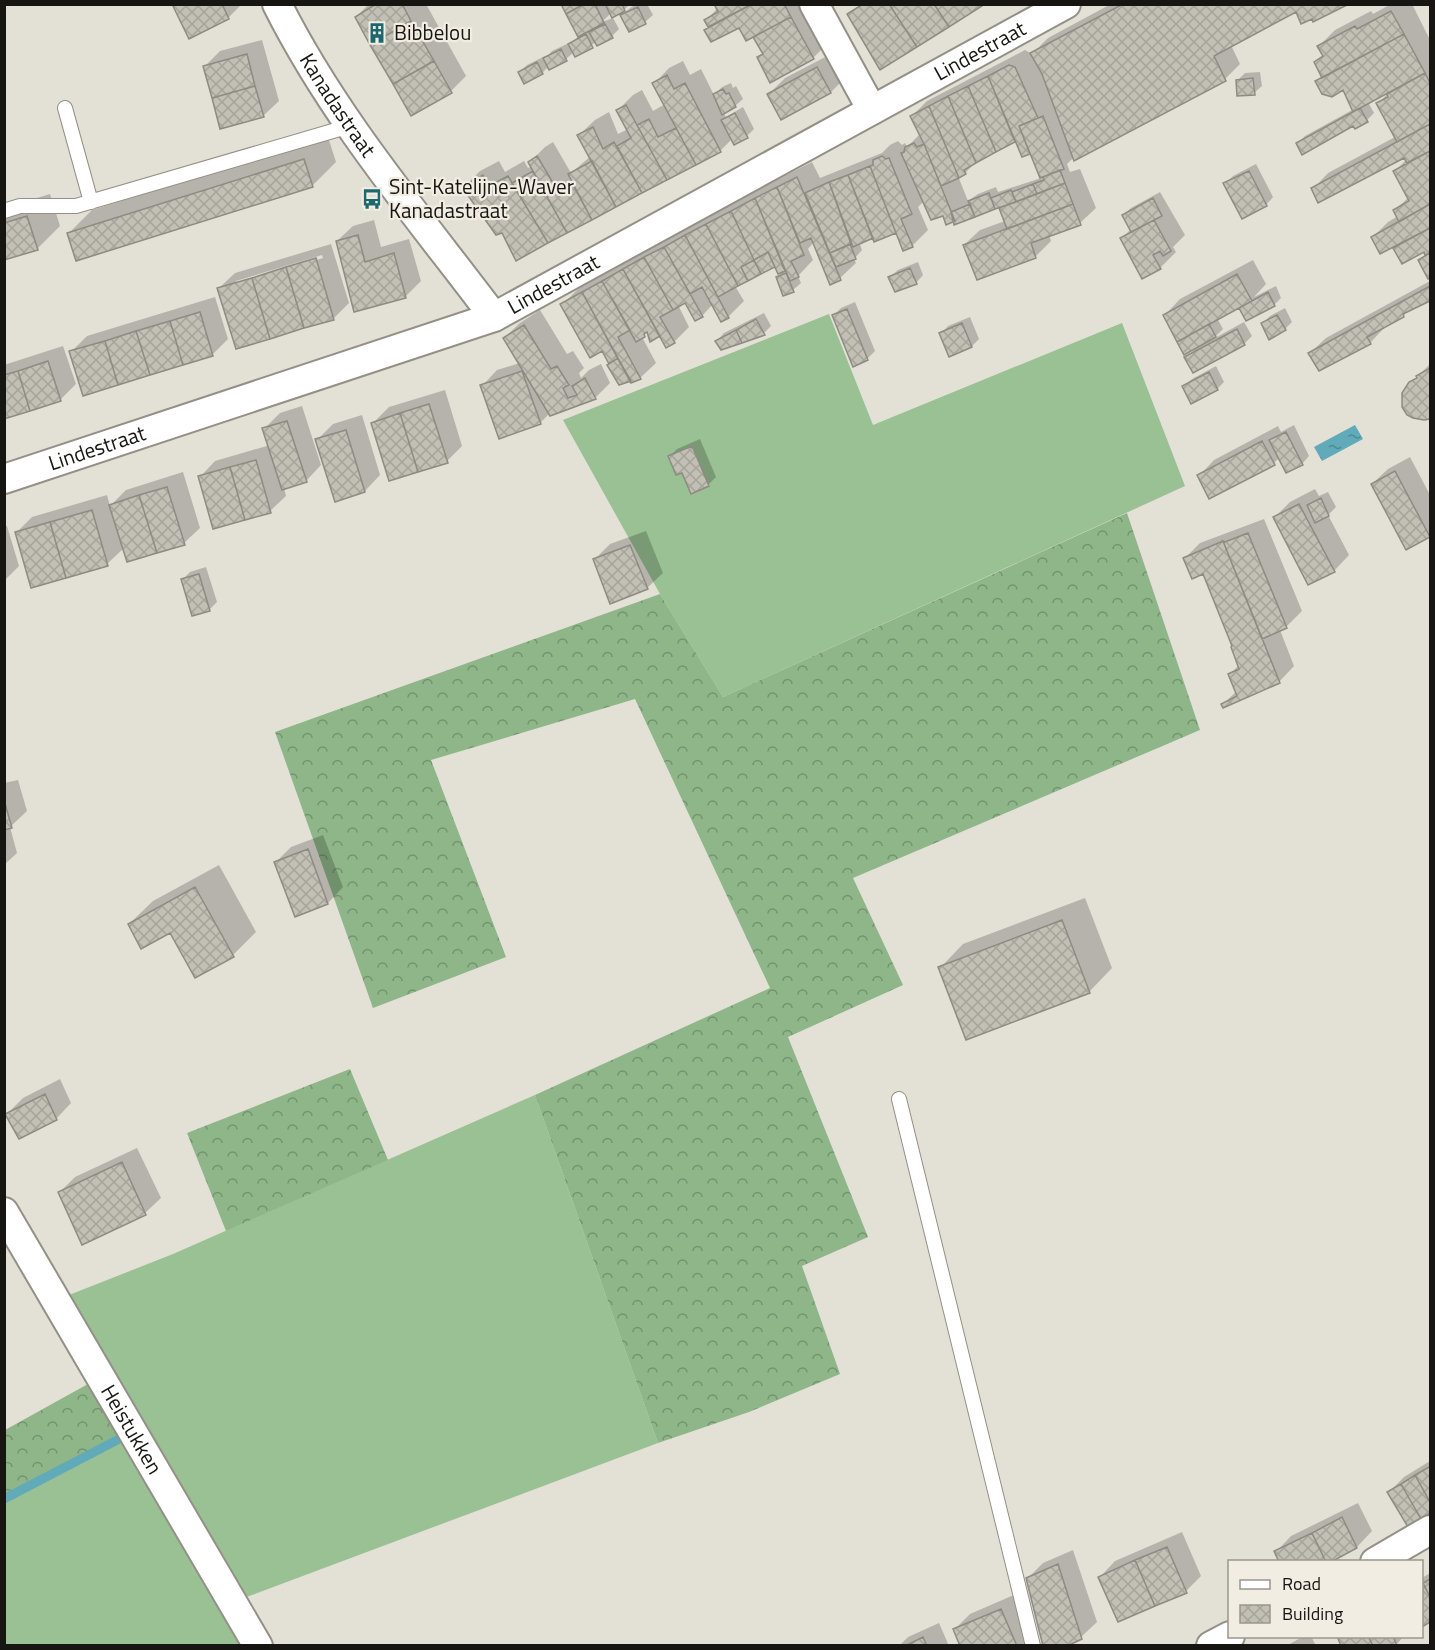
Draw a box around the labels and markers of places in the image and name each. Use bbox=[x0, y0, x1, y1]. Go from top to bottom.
place label: Bibbelou bbox=[394, 16, 471, 48]
building icon: Bibbelou bbox=[365, 21, 389, 45]
place label: Sint-Katelijne-Waver Kanadastraat bbox=[389, 170, 574, 226]
bus stop icon: Sint-Katelijne-Waver Kanadastraat bbox=[360, 187, 384, 211]

